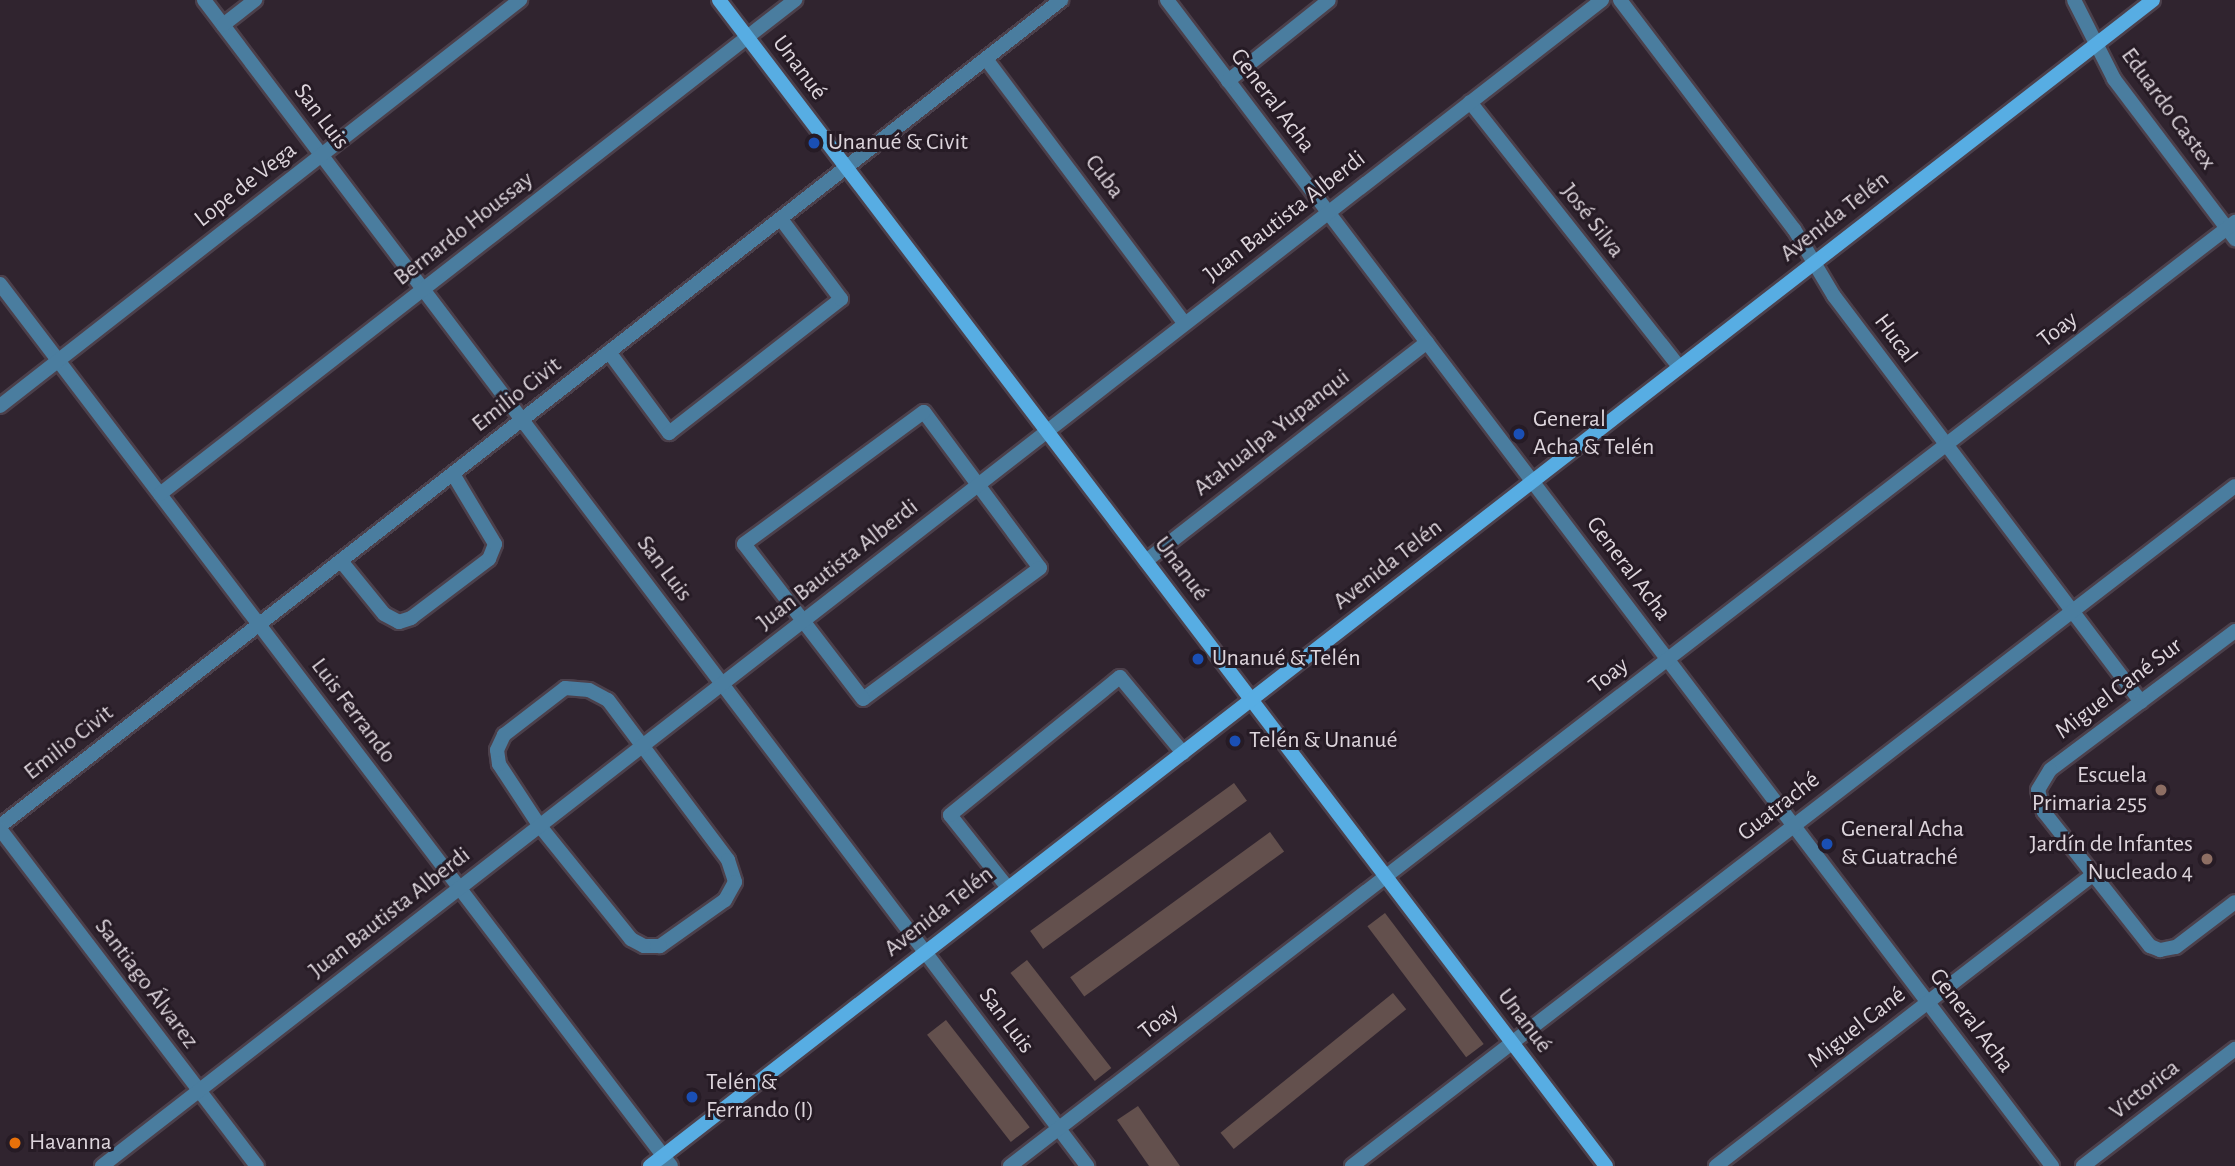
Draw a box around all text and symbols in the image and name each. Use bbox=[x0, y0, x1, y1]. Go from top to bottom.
street label: Unanué bbox=[765, 30, 833, 106]
street label: Eduardo Castex bbox=[2114, 42, 2222, 176]
street label: General Acha bbox=[1223, 43, 1321, 159]
street label: San Luis bbox=[287, 78, 355, 156]
place label: Unanué & Civit bbox=[828, 129, 968, 157]
marker: Unanué & Civit bbox=[806, 135, 822, 151]
street label: Lope de Vega bbox=[189, 136, 303, 234]
street label: Juan Bautista Alberdi bbox=[1198, 145, 1372, 289]
street label: Cuba bbox=[1078, 149, 1130, 205]
street label: Avenida Telén bbox=[1775, 165, 1895, 269]
street label: Bernardo Houssay bbox=[388, 166, 540, 292]
street label: José Silva bbox=[1554, 178, 1630, 264]
street label: Toay bbox=[2032, 305, 2084, 355]
street label: Hucal bbox=[1867, 309, 1923, 369]
street label: Emilio Civit bbox=[466, 351, 568, 439]
street label: Atahualpa Yupanqui bbox=[1188, 363, 1356, 503]
place label: General Acha & Telén bbox=[1533, 406, 1654, 462]
marker: General Acha & Telén bbox=[1511, 426, 1527, 442]
street label: Juan Bautista Alberdi bbox=[751, 493, 925, 637]
street label: General Acha bbox=[1579, 511, 1677, 627]
street label: Avenida Telén bbox=[1328, 513, 1448, 617]
street label: San Luis bbox=[630, 530, 698, 608]
street label: Unanué bbox=[1147, 531, 1215, 607]
street label: Miguel Cané Sur bbox=[2050, 632, 2188, 746]
place label: Unanué & Telén bbox=[1212, 645, 1361, 673]
marker: Unanué & Telén bbox=[1190, 651, 1206, 667]
street label: Toay bbox=[1583, 651, 1635, 701]
street label: Luis Ferrando bbox=[304, 653, 402, 769]
street label: Emilio Civit bbox=[18, 699, 120, 787]
place label: Telén & Unanué bbox=[1249, 727, 1398, 755]
marker: Telén & Unanué bbox=[1227, 733, 1243, 749]
place label: Escuela Primaria 255 bbox=[2032, 762, 2147, 818]
street label: Guatraché bbox=[1732, 766, 1826, 848]
marker: Escuela Primaria 255 bbox=[2153, 782, 2169, 798]
place label: General Acha & Guatraché bbox=[1841, 816, 1964, 872]
place label: Jardín de Infantes Nucleado 4 bbox=[2030, 831, 2193, 887]
marker: General Acha & Guatraché bbox=[1819, 836, 1835, 852]
street label: Juan Bautista Alberdi bbox=[303, 841, 477, 985]
marker: Jardín de Infantes Nucleado 4 bbox=[2199, 851, 2215, 867]
street label: Avenida Telén bbox=[879, 860, 999, 964]
street label: Santiago Álvarez bbox=[88, 913, 204, 1055]
street label: General Acha bbox=[1922, 963, 2020, 1079]
street label: Miguel Cané bbox=[1802, 981, 1912, 1075]
street label: San Luis bbox=[972, 982, 1040, 1060]
street label: Unanué bbox=[1490, 983, 1558, 1059]
street label: Toay bbox=[1133, 997, 1185, 1047]
street label: Victorica bbox=[2104, 1054, 2186, 1126]
place label: Telén & Ferrando (I) bbox=[706, 1069, 814, 1125]
marker: Telén & Ferrando (I) bbox=[684, 1089, 700, 1105]
place label: Havanna bbox=[29, 1129, 112, 1157]
marker: Havanna bbox=[7, 1135, 23, 1151]

